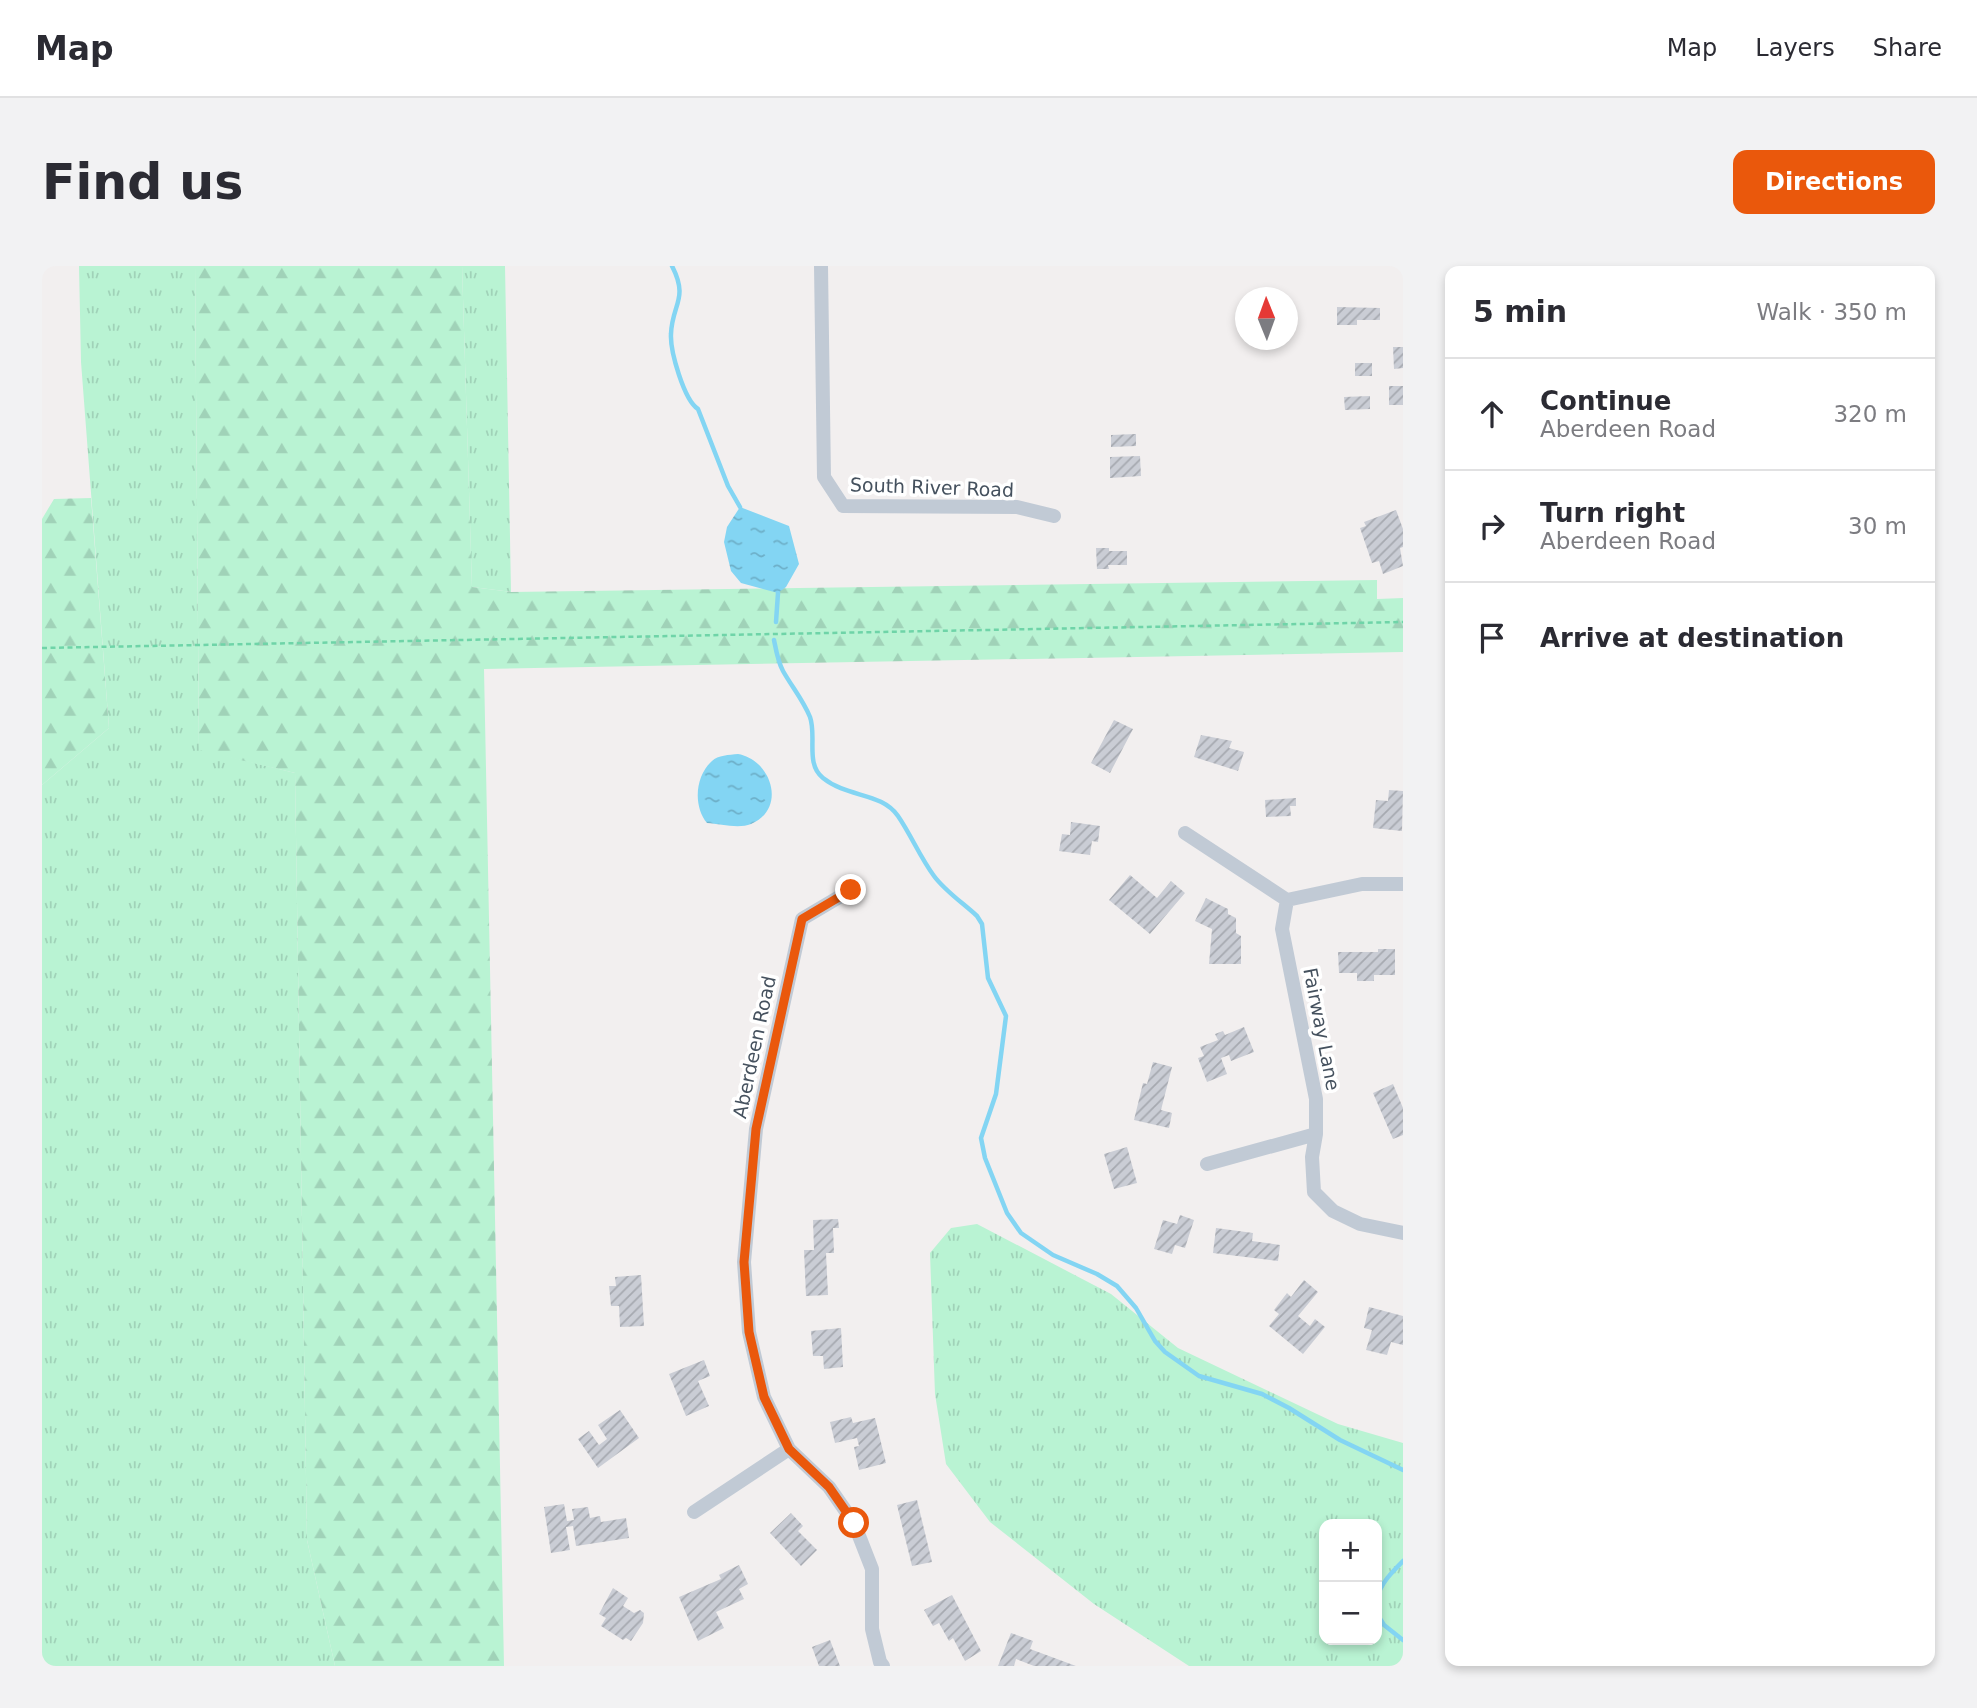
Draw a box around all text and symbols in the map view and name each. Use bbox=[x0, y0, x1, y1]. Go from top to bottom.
text: Map bbox=[35, 29, 114, 68]
text: Map bbox=[1667, 34, 1717, 62]
text: Layers bbox=[1755, 34, 1835, 62]
text: Share bbox=[1873, 34, 1942, 62]
button: Directions bbox=[1733, 150, 1935, 214]
text: Find us bbox=[42, 154, 243, 211]
north arrow bbox=[1235, 287, 1298, 350]
text: 5 min bbox=[1473, 294, 1567, 329]
text: Walk · 350 m bbox=[1756, 299, 1907, 325]
text: Continue bbox=[1540, 386, 1671, 416]
icon: ahead bbox=[1473, 395, 1511, 433]
text: 320 m bbox=[1833, 401, 1907, 427]
text: Aberdeen Road bbox=[1540, 416, 1716, 442]
street label: South River Road bbox=[850, 473, 1014, 501]
text: Turn right bbox=[1540, 498, 1685, 528]
icon: right bbox=[1473, 507, 1511, 545]
text: 30 m bbox=[1848, 513, 1907, 539]
text: Aberdeen Road bbox=[1540, 528, 1716, 554]
icon: arrive bbox=[1473, 619, 1511, 657]
text: Arrive at destination bbox=[1540, 623, 1844, 653]
route end bbox=[835, 874, 866, 905]
street label: Fairway Lane bbox=[1299, 966, 1345, 1092]
street label: Aberdeen Road bbox=[728, 974, 780, 1120]
route start bbox=[838, 1507, 869, 1538]
map controls bbox=[1319, 1519, 1382, 1645]
button: + bbox=[1319, 1519, 1382, 1582]
button: − bbox=[1319, 1582, 1382, 1645]

